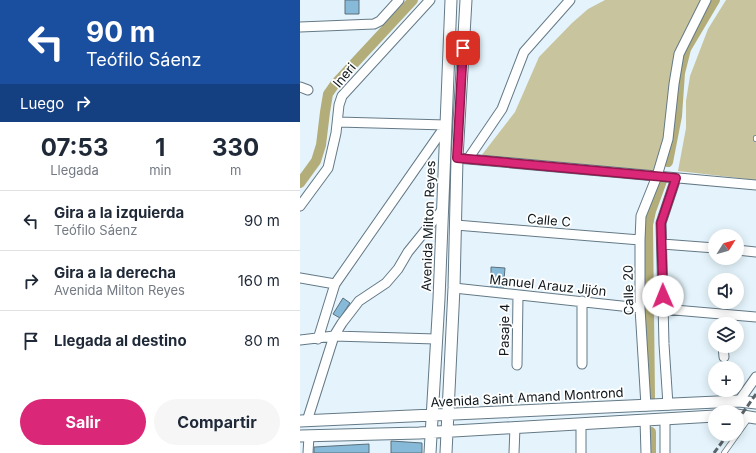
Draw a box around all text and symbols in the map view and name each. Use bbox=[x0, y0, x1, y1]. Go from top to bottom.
text: 90 m bbox=[86, 15, 155, 49]
icon: left bbox=[20, 16, 72, 68]
pin bbox=[446, 31, 480, 65]
icon: arrive bbox=[452, 37, 474, 59]
text: Teófilo Sáenz bbox=[86, 49, 201, 70]
street label: Ineri bbox=[329, 60, 359, 90]
icon: right bbox=[72, 92, 94, 114]
text: Luego bbox=[20, 94, 64, 113]
text: 07:53 bbox=[41, 133, 108, 162]
text: 1 bbox=[155, 133, 165, 162]
text: 330 bbox=[212, 133, 259, 162]
street label: Avenida Milton Reyes bbox=[418, 160, 438, 292]
text: Llegada bbox=[50, 162, 99, 178]
text: min bbox=[149, 162, 171, 178]
text: m bbox=[230, 162, 241, 178]
text: Gira a la izquierda bbox=[54, 203, 184, 222]
icon: left bbox=[20, 210, 42, 232]
street label: Calle C bbox=[526, 210, 572, 230]
text: 90 m bbox=[244, 211, 280, 230]
text: Teófilo Sáenz bbox=[54, 222, 137, 238]
north arrow bbox=[708, 229, 744, 265]
map controls bbox=[708, 229, 744, 441]
text: Gira a la derecha bbox=[54, 263, 176, 282]
street label: Calle 20 bbox=[620, 265, 636, 315]
icon: right bbox=[20, 270, 42, 292]
text: 160 m bbox=[238, 271, 280, 290]
street label: Manuel Arauz Jijón bbox=[489, 271, 607, 299]
button: sound bbox=[708, 273, 744, 309]
position arrow bbox=[642, 275, 684, 317]
text: Avenida Milton Reyes bbox=[54, 282, 185, 298]
street label: Pasaje 4 bbox=[496, 304, 512, 356]
button: layers bbox=[708, 317, 744, 353]
icon: arrive bbox=[20, 330, 42, 352]
text: Llegada al destino bbox=[54, 331, 187, 350]
text: 80 m bbox=[244, 331, 280, 350]
button: + bbox=[708, 361, 744, 397]
street label: Avenida Saint Amand Montrond bbox=[430, 384, 624, 410]
button: Salir bbox=[20, 399, 146, 445]
button: Compartir bbox=[154, 399, 280, 445]
button: − bbox=[708, 405, 744, 441]

